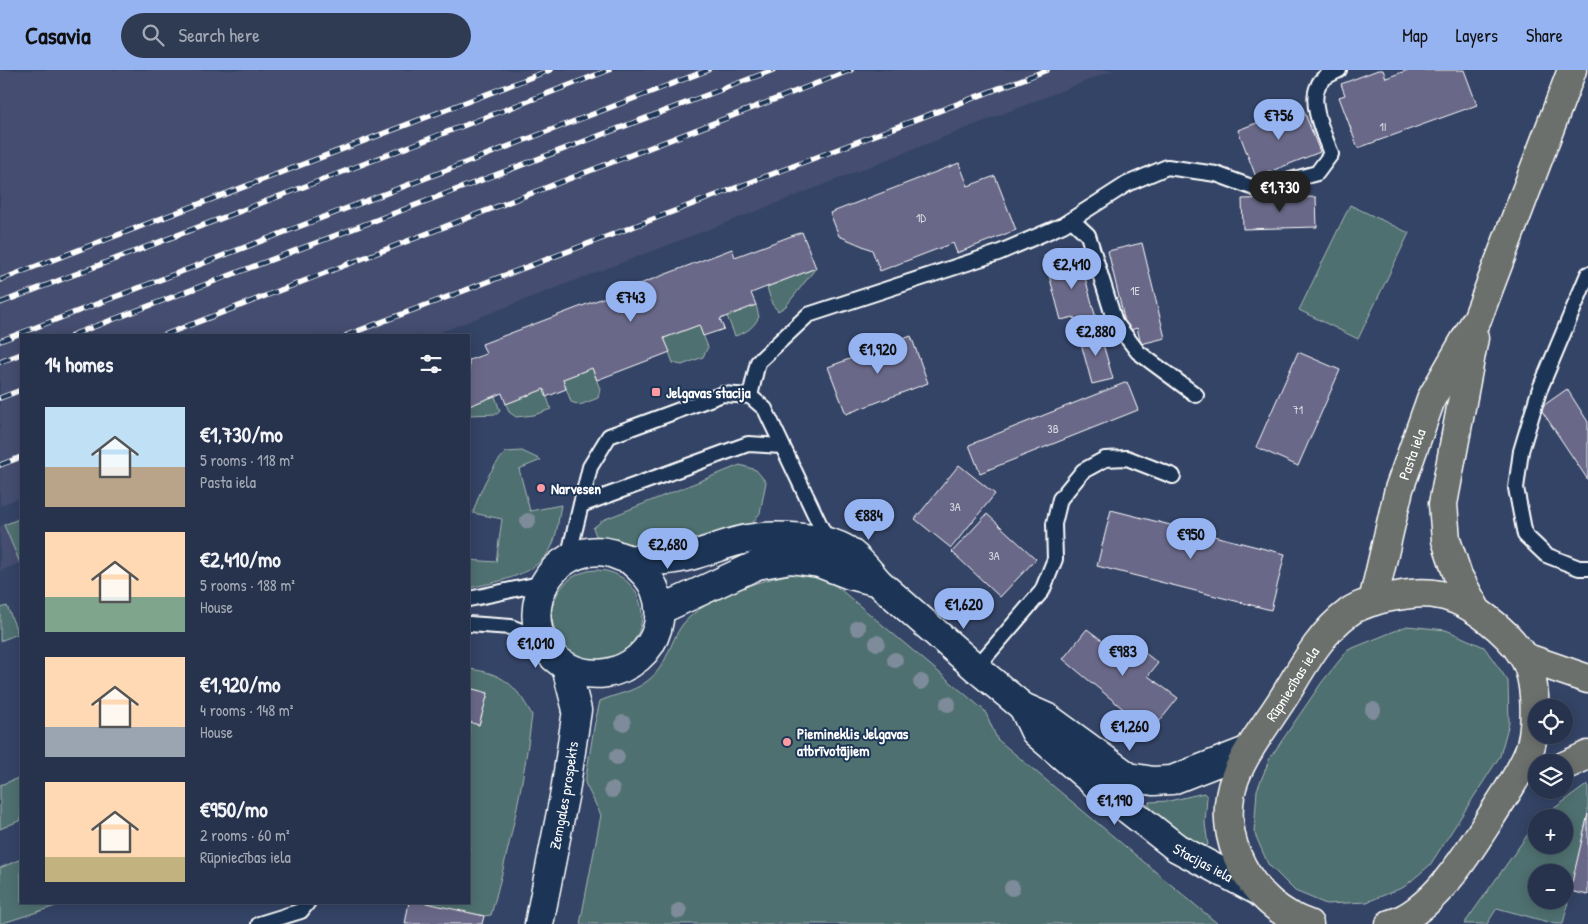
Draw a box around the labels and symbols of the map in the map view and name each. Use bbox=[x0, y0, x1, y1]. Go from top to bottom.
pin: €756 bbox=[1249, 98, 1309, 141]
house number: 1I bbox=[1379, 118, 1387, 135]
pin: €1,730 bbox=[1239, 170, 1321, 213]
house number: 1D bbox=[916, 209, 926, 226]
pin: €2,410 bbox=[1031, 248, 1113, 290]
pin: €743 bbox=[601, 280, 661, 323]
house number: 1E bbox=[1130, 282, 1141, 299]
pin: €2,880 bbox=[1055, 314, 1137, 357]
pin: €1,920 bbox=[837, 332, 919, 375]
place label: Jelgavas stacija bbox=[666, 382, 751, 404]
marker: Jelgavas stacija bbox=[650, 386, 662, 398]
house number: 71 bbox=[1293, 401, 1303, 418]
house number: 3B bbox=[1047, 420, 1059, 437]
street label: Pasta iela bbox=[1393, 426, 1430, 482]
place label: Narvesen bbox=[551, 478, 601, 499]
marker: Narvesen bbox=[535, 482, 547, 494]
pin: €884 bbox=[839, 498, 899, 541]
house number: 3A bbox=[949, 498, 961, 515]
pin: €950 bbox=[1161, 518, 1221, 560]
pin: €2,680 bbox=[627, 528, 709, 570]
house number: 3A bbox=[988, 547, 1000, 564]
pin: €1,620 bbox=[923, 588, 1005, 630]
pin: €1,010 bbox=[495, 626, 577, 669]
pin: €983 bbox=[1093, 634, 1153, 677]
street label: Rūpniecības iela bbox=[1260, 642, 1324, 725]
pin: €1,260 bbox=[1089, 710, 1171, 752]
place label: Piemineklis Jelgavas atbrīvotājiem bbox=[797, 723, 909, 761]
marker: Piemineklis Jelgavas atbrīvotājiem bbox=[781, 736, 793, 748]
street label: Zemgales prospekts bbox=[543, 740, 583, 851]
pin: €1,190 bbox=[1074, 784, 1156, 826]
street label: Stacijas iela bbox=[1170, 837, 1237, 887]

